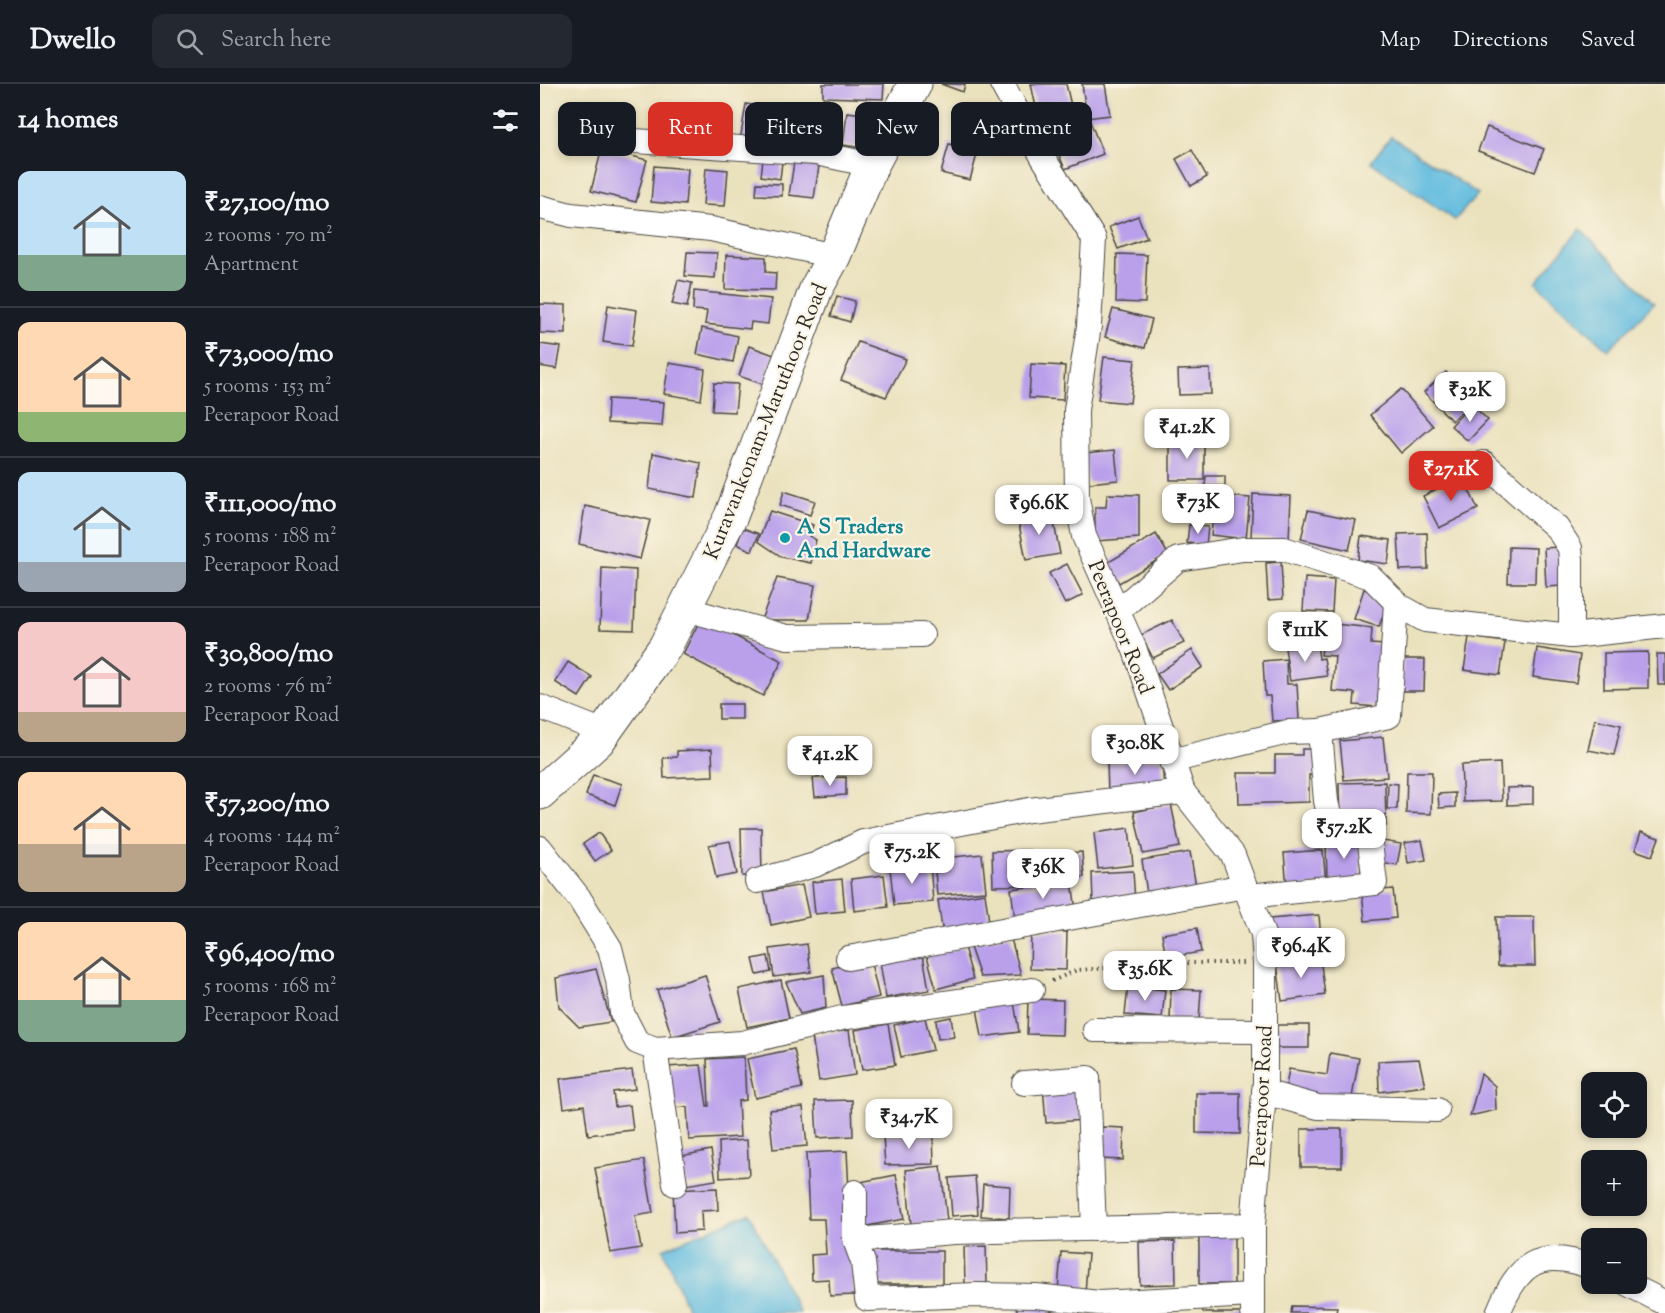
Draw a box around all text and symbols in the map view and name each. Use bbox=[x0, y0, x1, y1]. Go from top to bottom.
search box bbox=[152, 14, 572, 68]
text: Dwello bbox=[30, 21, 116, 61]
icon: search bbox=[173, 25, 206, 58]
text: Search here bbox=[221, 25, 331, 57]
text: Map bbox=[1380, 26, 1420, 56]
text: Directions bbox=[1453, 26, 1548, 56]
text: Saved bbox=[1581, 26, 1635, 56]
text: 14 homes bbox=[18, 102, 118, 139]
chip: Buy bbox=[558, 102, 636, 156]
chip: Rent bbox=[648, 102, 733, 156]
chip: Filters bbox=[745, 102, 843, 156]
chip: New bbox=[855, 102, 939, 156]
chip: Apartment bbox=[951, 102, 1092, 156]
icon: filters bbox=[489, 104, 522, 137]
text: ₹27,100/mo bbox=[204, 185, 329, 222]
icon: home bbox=[66, 195, 138, 267]
text: 2 rooms · 70 m² bbox=[204, 222, 333, 251]
text: Apartment bbox=[204, 251, 299, 280]
street label: Kuravankonam-Maruthoor Road bbox=[698, 279, 836, 565]
text: ₹73,000/mo bbox=[204, 336, 333, 373]
icon: home bbox=[66, 346, 138, 418]
pin: ₹32K bbox=[1434, 372, 1506, 423]
text: 5 rooms · 153 m² bbox=[204, 373, 332, 402]
text: ₹32K bbox=[1448, 377, 1492, 406]
text: Peerapoor Road bbox=[204, 402, 339, 431]
pin: ₹41.2K bbox=[1138, 409, 1236, 460]
text: ₹41.2K bbox=[1158, 414, 1216, 443]
pin: ₹27.1K bbox=[1402, 451, 1500, 502]
text: ₹27.1K bbox=[1423, 456, 1479, 485]
pin: ₹73K bbox=[1162, 484, 1234, 535]
pin: ₹96.6K bbox=[990, 485, 1088, 536]
text: ₹111,000/mo bbox=[204, 486, 336, 523]
text: ₹73K bbox=[1176, 489, 1220, 518]
text: ₹96.6K bbox=[1009, 490, 1069, 519]
icon: home bbox=[66, 496, 138, 568]
place label: A S Traders And Hardware bbox=[797, 513, 931, 567]
text: 5 rooms · 188 m² bbox=[204, 523, 337, 552]
marker: A S Traders And Hardware bbox=[778, 531, 792, 545]
text: Peerapoor Road bbox=[204, 552, 339, 581]
street label: Peerapoor Road bbox=[1079, 556, 1160, 699]
pin: ₹111K bbox=[1263, 612, 1347, 663]
text: ₹111K bbox=[1282, 617, 1328, 646]
text: ₹30,800/mo bbox=[204, 636, 333, 673]
icon: home bbox=[66, 646, 138, 718]
text: 2 rooms · 76 m² bbox=[204, 673, 332, 702]
text: Peerapoor Road bbox=[204, 702, 339, 731]
pin: ₹30.8K bbox=[1086, 725, 1184, 776]
text: ₹30.8K bbox=[1106, 730, 1164, 759]
pin: ₹41.2K bbox=[781, 736, 879, 787]
text: ₹41.2K bbox=[801, 741, 859, 770]
text: ₹57,200/mo bbox=[204, 786, 330, 823]
icon: home bbox=[66, 796, 138, 868]
pin: ₹57.2K bbox=[1295, 809, 1393, 860]
text: ₹57.2K bbox=[1316, 814, 1372, 843]
text: 4 rooms · 144 m² bbox=[204, 823, 340, 852]
pin: ₹75.2K bbox=[863, 834, 961, 885]
text: ₹75.2K bbox=[883, 839, 941, 868]
pin: ₹36K bbox=[1007, 849, 1079, 900]
text: Peerapoor Road bbox=[204, 852, 339, 881]
text: ₹36K bbox=[1021, 854, 1065, 883]
pin: ₹96.4K bbox=[1252, 928, 1350, 979]
text: ₹96.4K bbox=[1271, 933, 1331, 962]
text: ₹96,400/mo bbox=[204, 936, 335, 973]
icon: home bbox=[66, 946, 138, 1018]
pin: ₹35.6K bbox=[1096, 951, 1194, 1002]
text: ₹35.6K bbox=[1117, 956, 1173, 985]
text: 5 rooms · 168 m² bbox=[204, 973, 337, 1002]
text: Peerapoor Road bbox=[204, 1002, 339, 1031]
street label: Peerapoor Road bbox=[1244, 1024, 1282, 1168]
map controls bbox=[1581, 1072, 1647, 1294]
button: locate bbox=[1581, 1072, 1647, 1138]
pin: ₹34.7K bbox=[860, 1099, 958, 1150]
text: ₹34.7K bbox=[879, 1104, 939, 1133]
button: + bbox=[1581, 1150, 1647, 1216]
button: − bbox=[1581, 1228, 1647, 1294]

